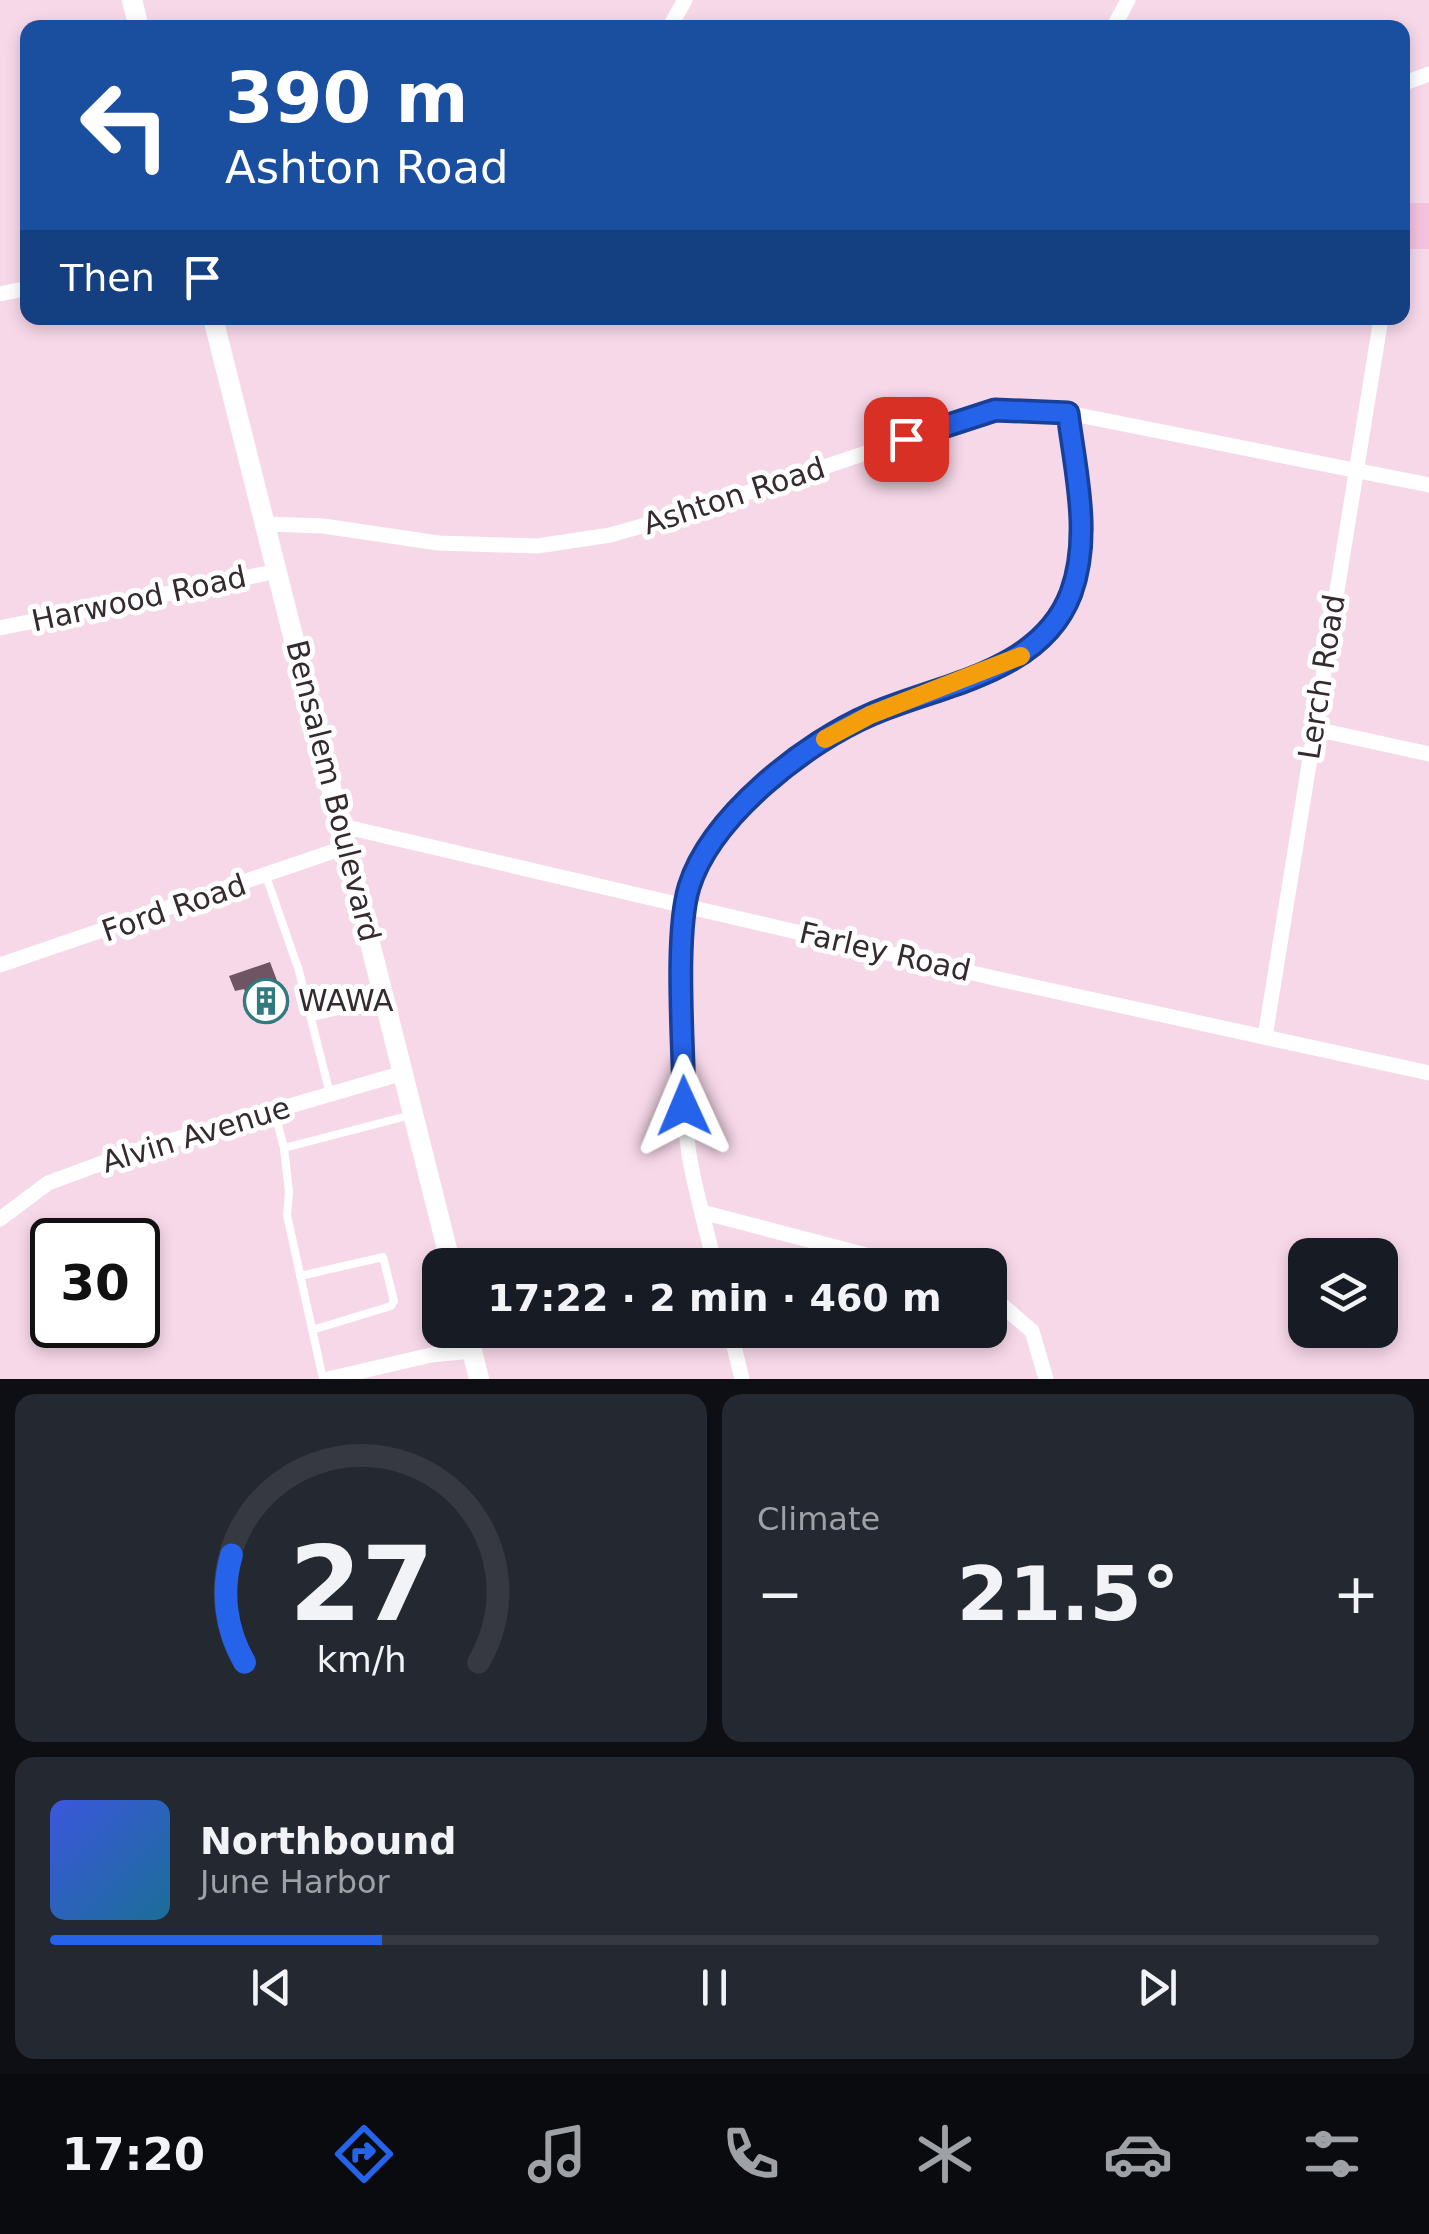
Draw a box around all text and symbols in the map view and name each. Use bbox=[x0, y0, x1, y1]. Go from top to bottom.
text: 390 m bbox=[225, 57, 468, 139]
icon: left bbox=[60, 60, 190, 190]
text: Ashton Road bbox=[225, 141, 509, 194]
icon: arrive bbox=[175, 250, 230, 305]
text: Then bbox=[60, 256, 155, 300]
pin bbox=[864, 397, 949, 482]
icon: arrive bbox=[879, 412, 934, 467]
street label: Ashton Road bbox=[639, 450, 829, 541]
street label: Harwood Road bbox=[28, 559, 249, 638]
street label: Lerch Road bbox=[1291, 592, 1352, 762]
street label: Bensalem Boulevard bbox=[279, 637, 388, 945]
street label: Ford Road bbox=[97, 867, 251, 949]
street label: Farley Road bbox=[796, 915, 974, 988]
building icon: WAWA bbox=[243, 978, 289, 1024]
place label: WAWA bbox=[298, 983, 394, 1018]
position arrow bbox=[632, 1054, 736, 1158]
street label: Alvin Avenue bbox=[98, 1089, 294, 1180]
speed limit sign: 30 bbox=[30, 1218, 160, 1348]
map controls bbox=[1288, 1238, 1398, 1348]
button: layers bbox=[1288, 1238, 1398, 1348]
text: 17:22 · 2 min · 460 m bbox=[487, 1276, 942, 1320]
text: Climate bbox=[757, 1500, 880, 1538]
text: 27 bbox=[289, 1523, 433, 1645]
text: 21.5° bbox=[957, 1550, 1179, 1638]
text: − bbox=[757, 1562, 803, 1626]
text: + bbox=[1333, 1562, 1379, 1626]
text: km/h bbox=[316, 1639, 406, 1680]
text: Northbound bbox=[200, 1819, 456, 1863]
text: June Harbor bbox=[200, 1863, 390, 1901]
icon: previous bbox=[244, 1960, 299, 2015]
icon: pause bbox=[687, 1960, 742, 2015]
icon: next bbox=[1130, 1960, 1185, 2015]
icon: directions bbox=[329, 2119, 399, 2189]
icon: music bbox=[522, 2119, 592, 2189]
icon: phone bbox=[716, 2119, 786, 2189]
icon: climate bbox=[910, 2119, 980, 2189]
icon: car bbox=[1103, 2119, 1173, 2189]
icon: filters bbox=[1297, 2119, 1367, 2189]
text: 17:20 bbox=[62, 2128, 205, 2181]

